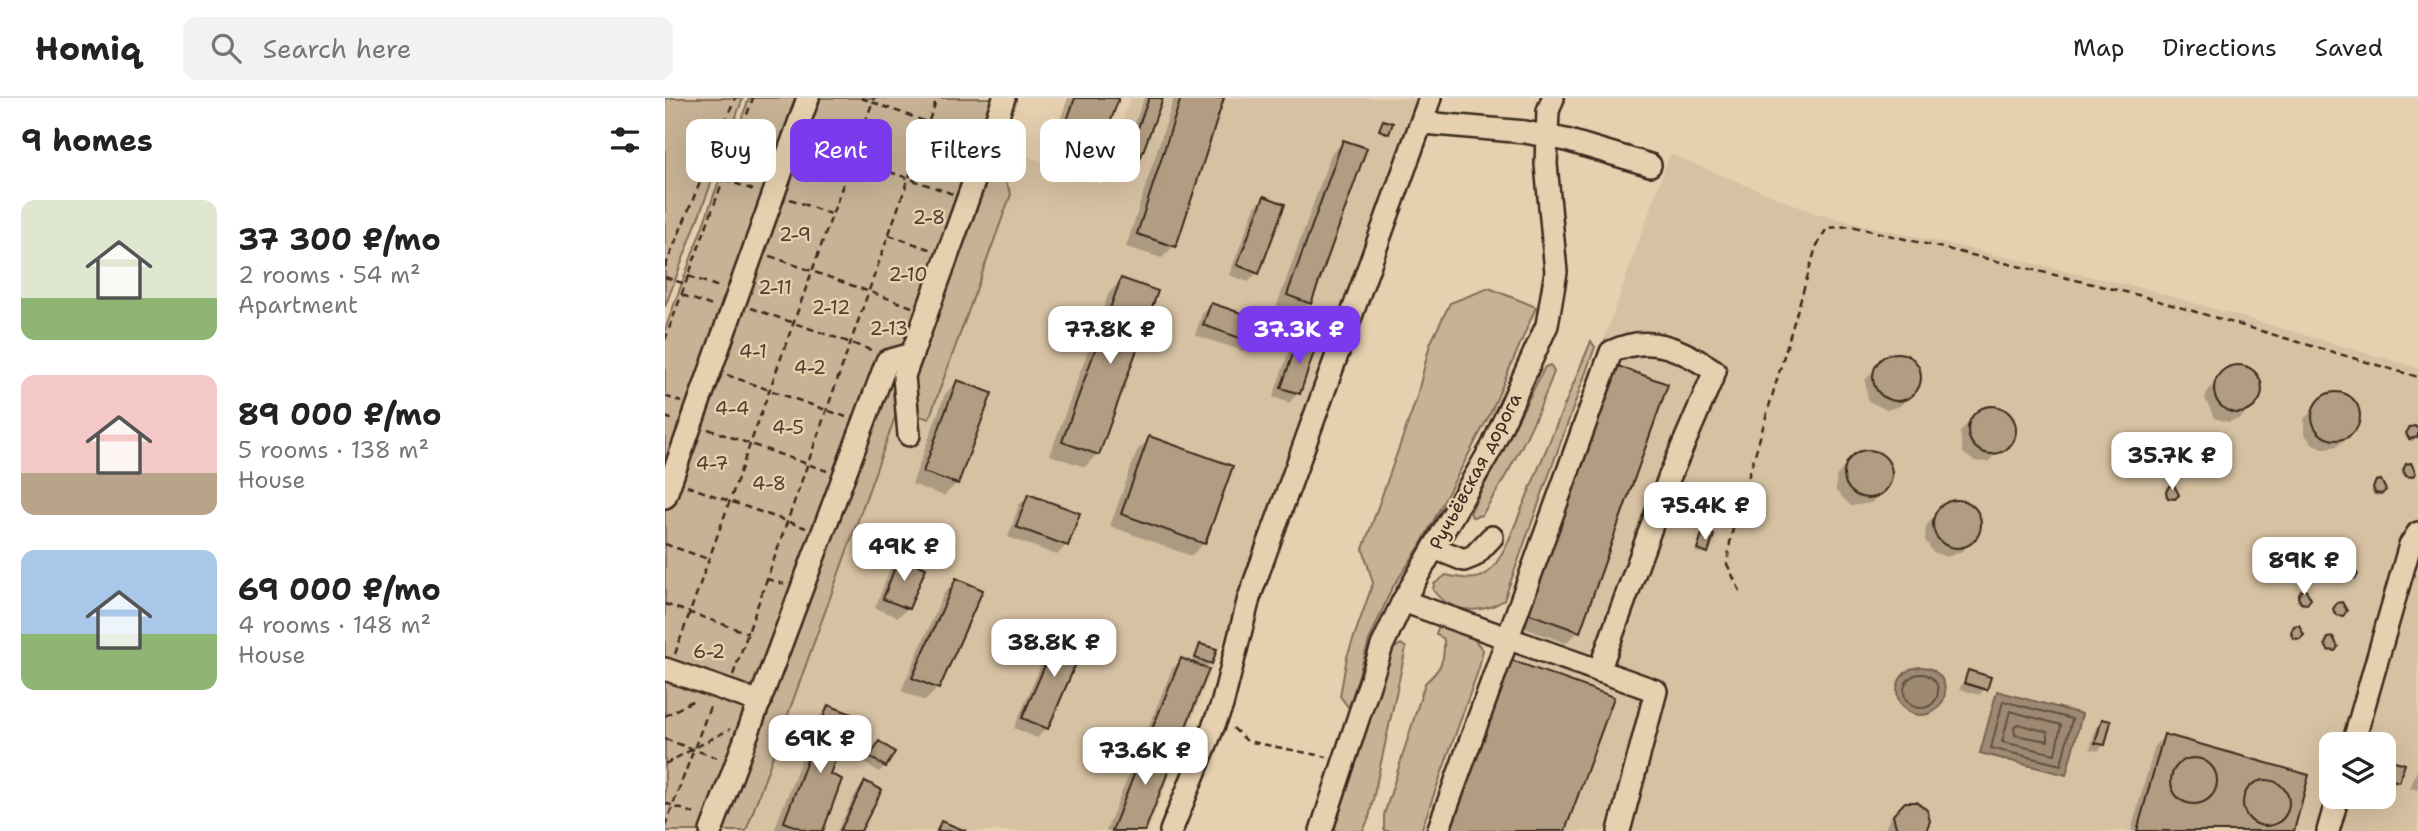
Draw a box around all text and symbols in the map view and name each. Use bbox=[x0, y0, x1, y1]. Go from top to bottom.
search box bbox=[183, 17, 673, 80]
text: Homiq bbox=[35, 26, 141, 71]
icon: search bbox=[207, 29, 245, 67]
text: Search here bbox=[263, 31, 411, 66]
text: Map bbox=[2073, 32, 2124, 64]
text: Directions bbox=[2162, 32, 2277, 64]
text: Saved bbox=[2315, 32, 2383, 64]
chip: Buy bbox=[686, 119, 776, 182]
chip: Rent bbox=[790, 119, 892, 182]
chip: Filters bbox=[906, 119, 1026, 182]
chip: New bbox=[1040, 119, 1140, 182]
text: 9 homes bbox=[21, 120, 153, 161]
icon: filters bbox=[606, 121, 644, 159]
park label: 2-8 bbox=[913, 205, 945, 230]
text: 37 300 ₽/mo bbox=[238, 219, 441, 260]
park label: 2-9 bbox=[779, 222, 811, 247]
icon: home bbox=[77, 228, 161, 312]
text: 2 rooms · 54 m² bbox=[238, 260, 421, 290]
park label: 2-10 bbox=[888, 262, 928, 287]
park label: 2-11 bbox=[758, 275, 792, 300]
text: Apartment bbox=[238, 290, 358, 320]
park label: 2-12 bbox=[812, 295, 850, 320]
pin: 77.8K ₽ bbox=[1045, 306, 1175, 366]
pin: 37.3K ₽ bbox=[1234, 306, 1364, 366]
text: 77.8K ₽ bbox=[1064, 314, 1156, 344]
text: 37.3K ₽ bbox=[1253, 314, 1345, 344]
park label: 2-13 bbox=[870, 316, 908, 341]
park label: 4-1 bbox=[739, 339, 767, 364]
park label: 4-2 bbox=[794, 355, 826, 380]
street label: Ручьёвская дорога bbox=[1423, 388, 1527, 554]
text: 89 000 ₽/mo bbox=[238, 394, 442, 435]
park label: 4-4 bbox=[715, 396, 749, 421]
icon: home bbox=[77, 403, 161, 487]
park label: 4-5 bbox=[772, 415, 804, 440]
pin: 35.7K ₽ bbox=[2107, 432, 2237, 492]
text: 5 rooms · 138 m² bbox=[238, 435, 429, 465]
text: 35.7K ₽ bbox=[2127, 440, 2217, 470]
park label: 4-7 bbox=[696, 451, 728, 476]
text: House bbox=[238, 465, 306, 495]
park label: 4-8 bbox=[752, 471, 786, 496]
pin: 75.4K ₽ bbox=[1640, 482, 1770, 542]
text: 75.4K ₽ bbox=[1660, 490, 1750, 520]
pin: 49K ₽ bbox=[855, 524, 953, 583]
text: 49K ₽ bbox=[868, 531, 940, 561]
pin: 89K ₽ bbox=[2255, 538, 2353, 597]
text: 89K ₽ bbox=[2268, 545, 2340, 575]
text: 69 000 ₽/mo bbox=[238, 569, 441, 610]
icon: home bbox=[77, 578, 161, 662]
text: 4 rooms · 148 m² bbox=[238, 610, 431, 640]
pin: 38.8K ₽ bbox=[989, 620, 1119, 679]
text: 38.8K ₽ bbox=[1007, 627, 1101, 657]
park label: 6-2 bbox=[693, 639, 725, 664]
text: House bbox=[238, 640, 306, 670]
pin: 69K ₽ bbox=[771, 716, 869, 775]
text: 69K ₽ bbox=[785, 723, 855, 753]
pin: 73.6K ₽ bbox=[1080, 728, 1210, 787]
map controls bbox=[2319, 732, 2396, 809]
button: layers bbox=[2319, 732, 2396, 809]
text: 73.6K ₽ bbox=[1099, 735, 1191, 765]

